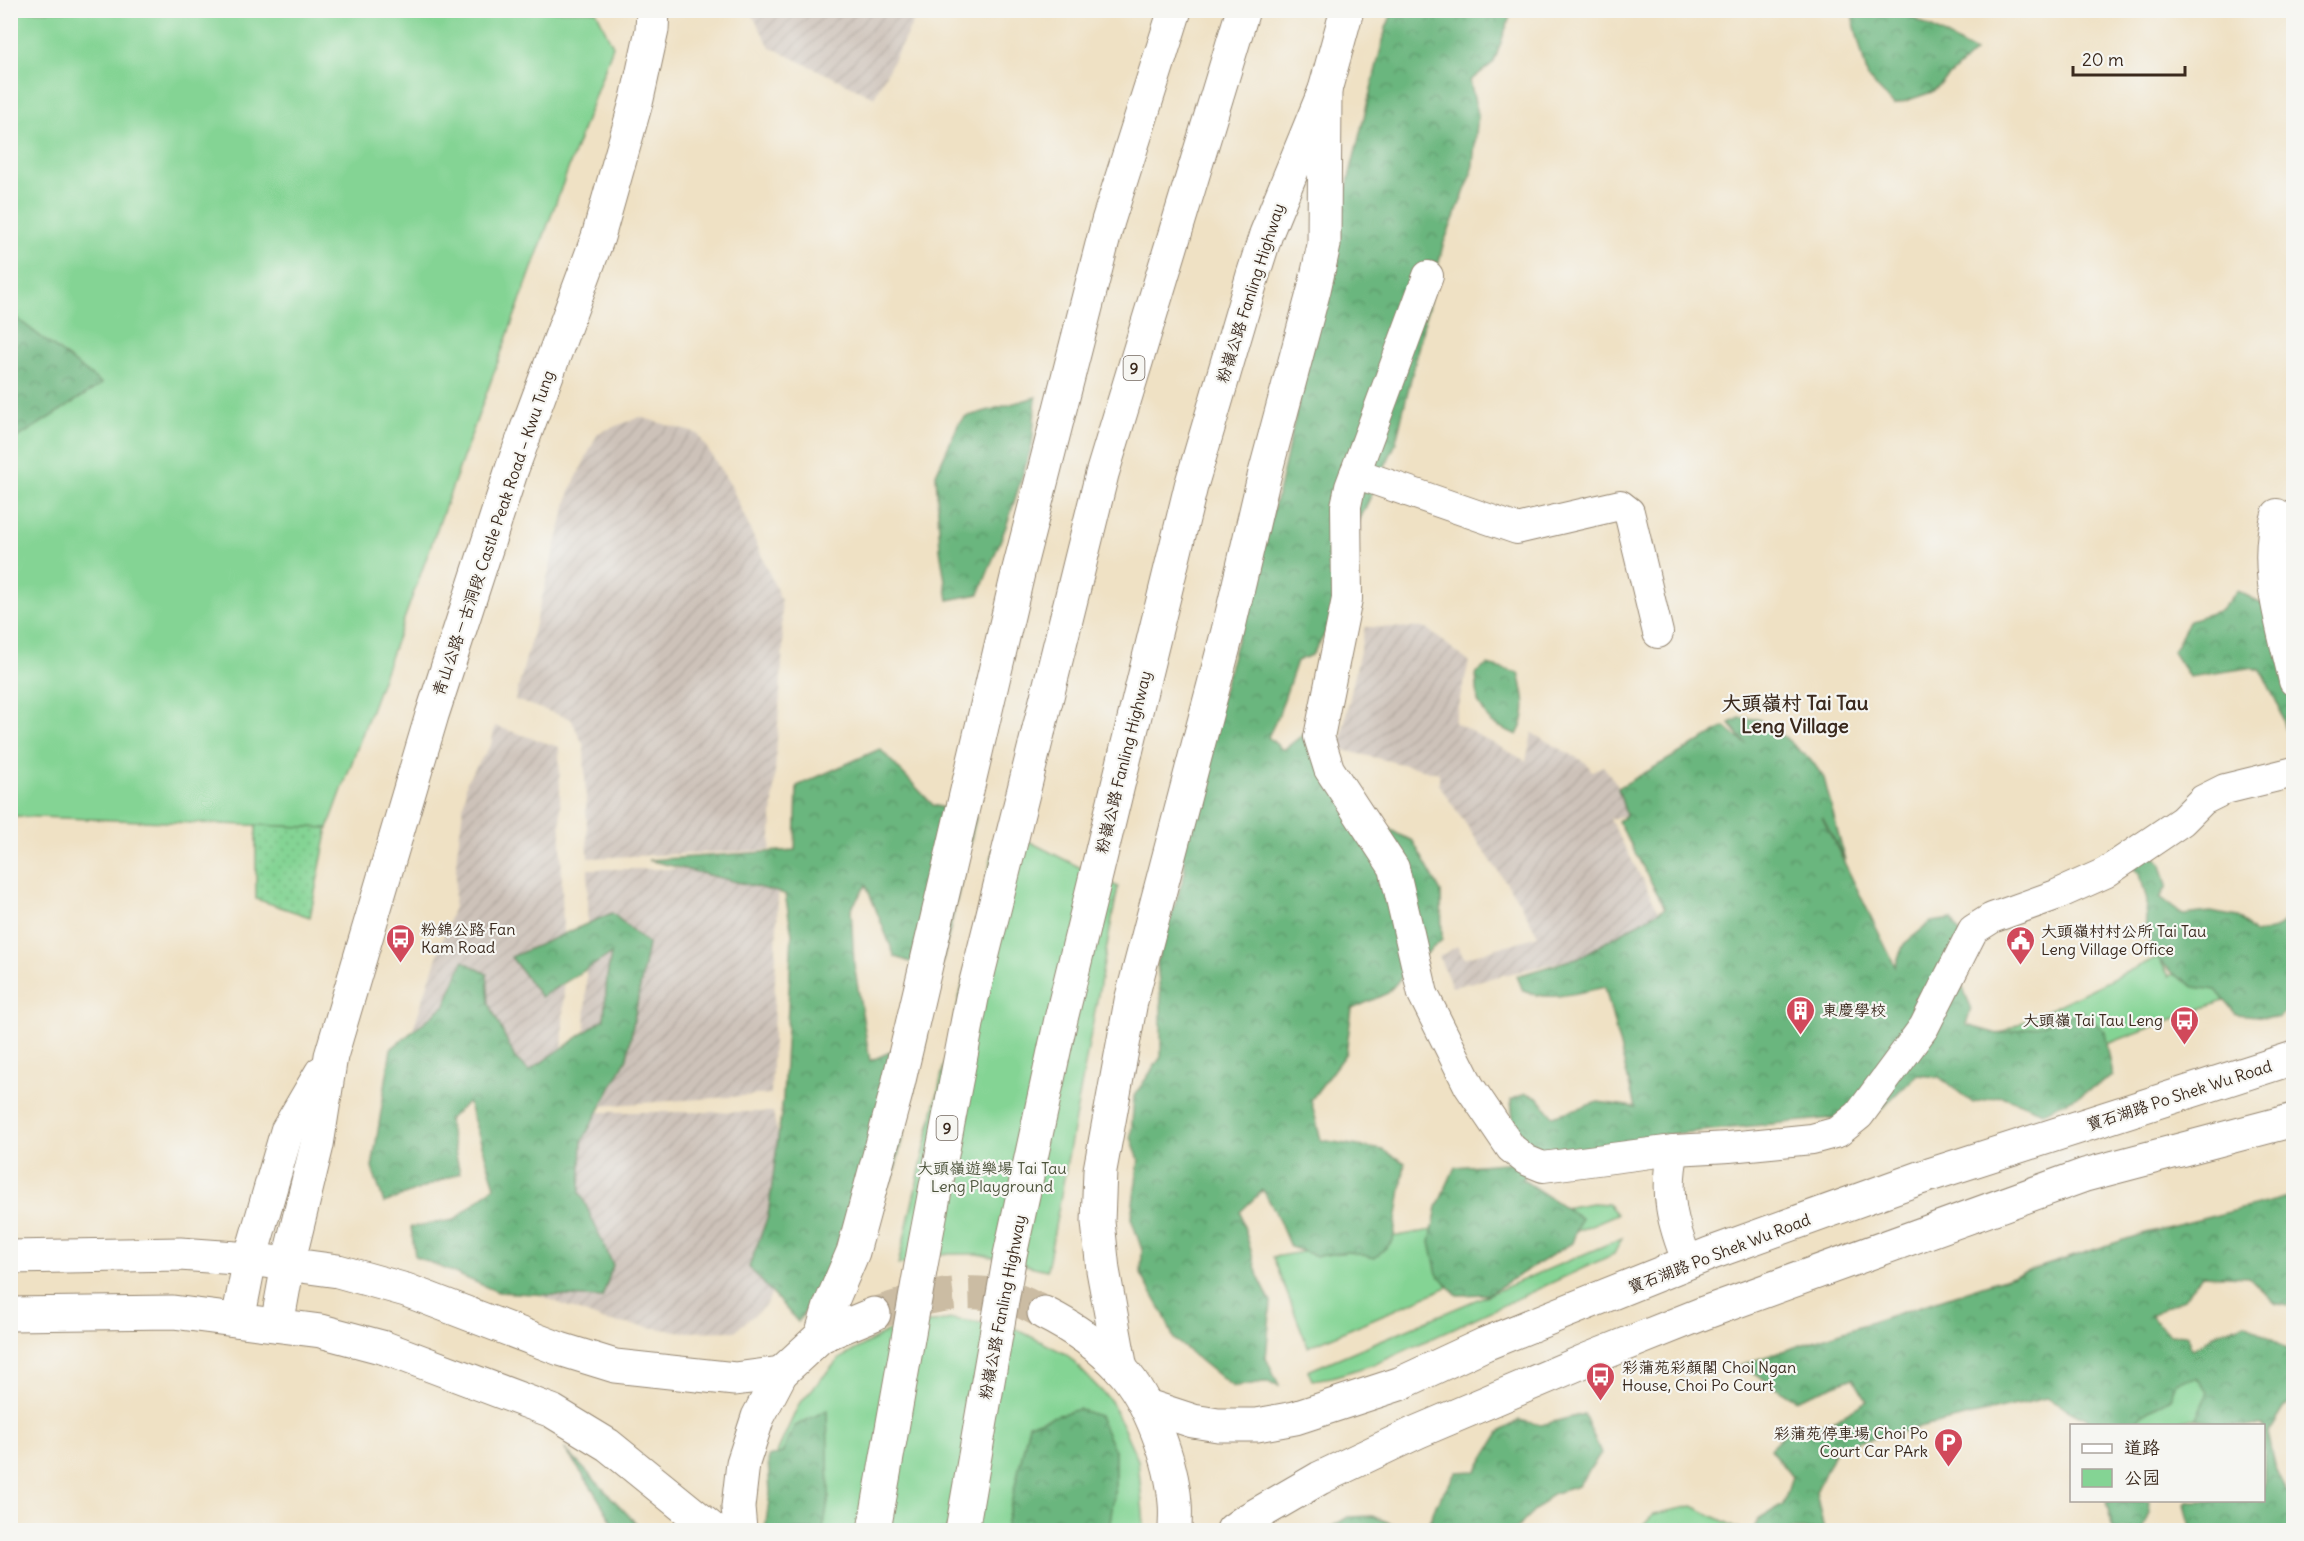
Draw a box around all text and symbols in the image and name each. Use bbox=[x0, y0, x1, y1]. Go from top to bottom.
scale bar bbox=[2073, 39, 2186, 77]
text: 20 m bbox=[2082, 48, 2124, 71]
street label: 粉嶺公路 Fanling Highway bbox=[1212, 201, 1288, 385]
road number: 9 bbox=[1124, 356, 1144, 380]
street label: 青山公路－古洞段 Castle Peak Road – Kwu Tung bbox=[428, 368, 558, 698]
street label: 粉嶺公路 Fanling Highway bbox=[1091, 669, 1155, 855]
district label: 大頭嶺村 Tai Tau Leng Village bbox=[1722, 690, 1869, 738]
place label: 粉錦公路 Fan Kam Road bbox=[421, 919, 516, 957]
place label: 大頭嶺村村公所 Tai Tau Leng Village Office bbox=[2041, 921, 2206, 959]
bus stop icon: 粉錦公路 Fan Kam Road bbox=[384, 922, 416, 964]
public building icon: 大頭嶺村村公所 Tai Tau Leng Village Office bbox=[2004, 924, 2036, 966]
building icon: 東慶學校 bbox=[1785, 994, 1817, 1036]
place label: 東慶學校 bbox=[1822, 1000, 1886, 1020]
bus stop icon: 大頭嶺 Tai Tau Leng bbox=[2168, 1004, 2200, 1046]
place label: 大頭嶺 Tai Tau Leng bbox=[2023, 1010, 2163, 1030]
street label: 寶石湖路 Po Shek Wu Road bbox=[2084, 1056, 2274, 1134]
road number: 9 bbox=[936, 1116, 958, 1140]
park label: 大頭嶺遊樂場 Tai Tau Leng Playground bbox=[917, 1158, 1067, 1196]
street label: 寶石湖路 Po Shek Wu Road bbox=[1625, 1209, 1813, 1297]
street label: 粉嶺公路 Fanling Highway bbox=[974, 1213, 1030, 1401]
place label: 彩蒲苑彩顏閣 Choi Ngan House, Choi Po Court bbox=[1622, 1357, 1796, 1395]
bus stop icon: 彩蒲苑彩顏閣 Choi Ngan House, Choi Po Court bbox=[1585, 1360, 1617, 1402]
place label: 彩蒲苑停車場 Choi Po Court Car PArk bbox=[1774, 1423, 1928, 1461]
legend bbox=[2070, 1424, 2265, 1502]
parking icon: 彩蒲苑停車場 Choi Po Court Car PArk bbox=[1933, 1426, 1965, 1468]
text: 道路 bbox=[2124, 1436, 2160, 1459]
text: 公园 bbox=[2124, 1466, 2160, 1489]

